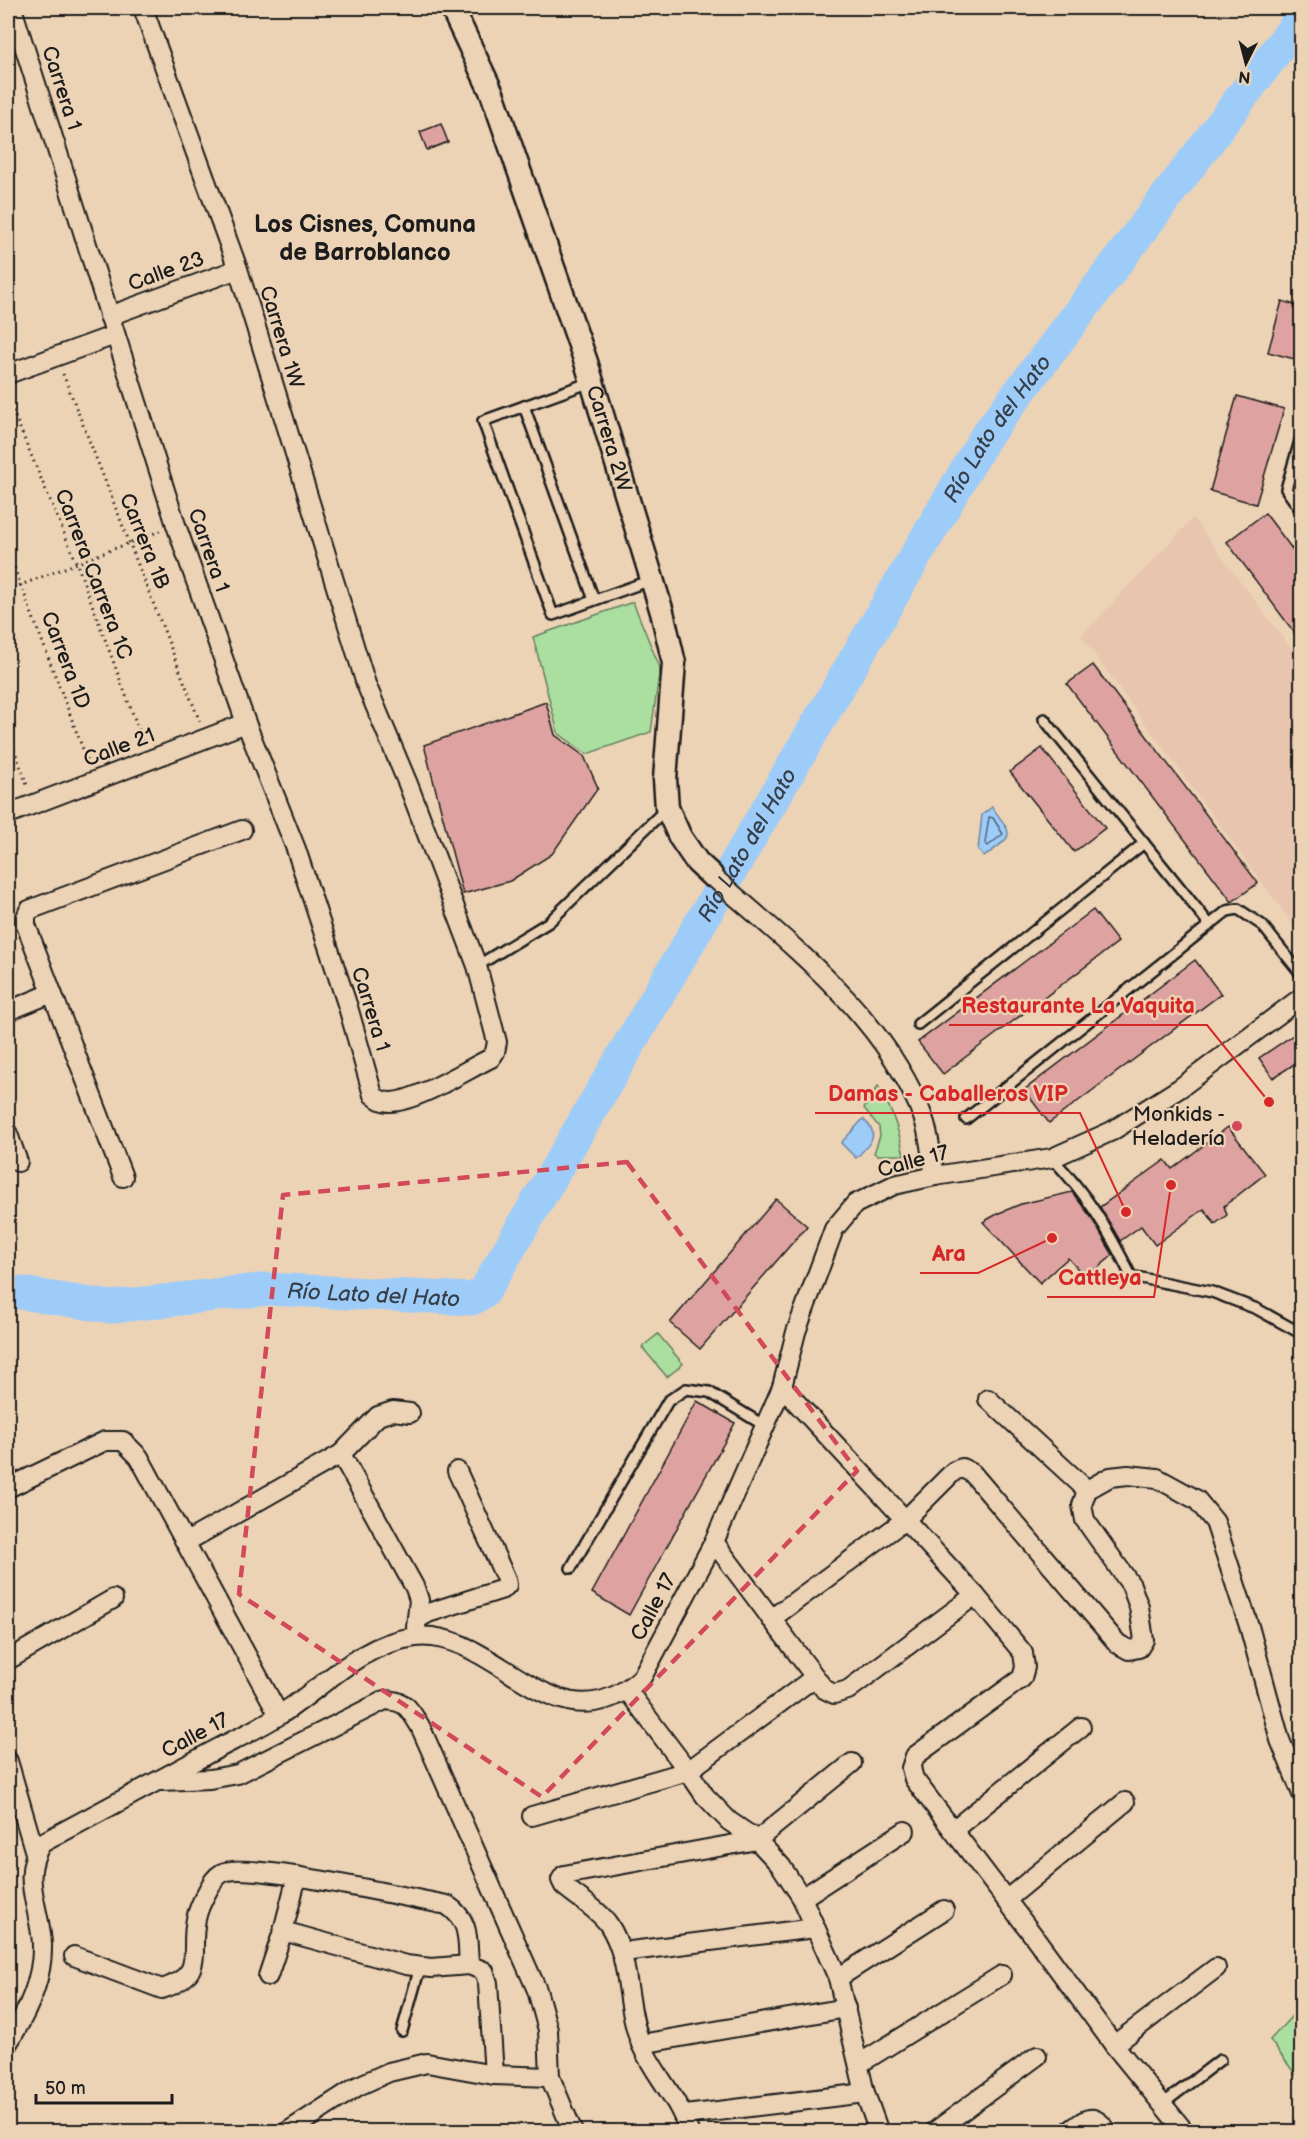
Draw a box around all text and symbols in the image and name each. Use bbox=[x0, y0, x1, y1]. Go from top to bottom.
north arrow bbox=[1216, 33, 1276, 93]
street label: Carrera 1 bbox=[36, 43, 87, 133]
text: N bbox=[1238, 66, 1252, 87]
district label: Los Cisnes, Comuna de Barroblanco bbox=[254, 210, 476, 267]
street label: Calle 23 bbox=[125, 246, 208, 297]
street label: Carrera 1W bbox=[254, 283, 309, 391]
water label: Río Lato del Hato bbox=[938, 350, 1058, 508]
street label: Carrera 2W bbox=[581, 382, 637, 495]
street label: Carrera Carrera 1C bbox=[50, 485, 138, 663]
street label: Carrera 1B bbox=[114, 490, 175, 593]
street label: Carrera 1 bbox=[183, 505, 234, 595]
street label: Carrera 1D bbox=[36, 608, 96, 712]
street label: Calle 21 bbox=[80, 722, 158, 772]
water label: Río Lato del Hato bbox=[692, 764, 803, 927]
street label: Carrera 1 bbox=[346, 964, 395, 1054]
callout: Restaurante La Vaquita bbox=[949, 985, 1207, 1025]
text: Restaurante La Vaquita bbox=[961, 993, 1195, 1020]
callout: Damas - Caballeros VIP bbox=[815, 1073, 1080, 1113]
text: Damas - Caballeros VIP bbox=[828, 1081, 1068, 1108]
place label: Monkids - Heladería bbox=[1132, 1102, 1225, 1151]
marker: Monkids - Heladería bbox=[1230, 1119, 1244, 1133]
street label: Calle 17 bbox=[875, 1140, 952, 1183]
callout: Ara bbox=[920, 1233, 978, 1273]
text: Ara bbox=[931, 1241, 966, 1268]
callout: Cattleya bbox=[1047, 1257, 1154, 1297]
text: Cattleya bbox=[1058, 1265, 1142, 1292]
water label: Río Lato del Hato bbox=[286, 1278, 461, 1313]
street label: Calle 17 bbox=[625, 1569, 682, 1645]
street label: Calle 17 bbox=[157, 1707, 234, 1764]
scale bar bbox=[36, 2067, 172, 2105]
text: 50 m bbox=[45, 2078, 86, 2099]

